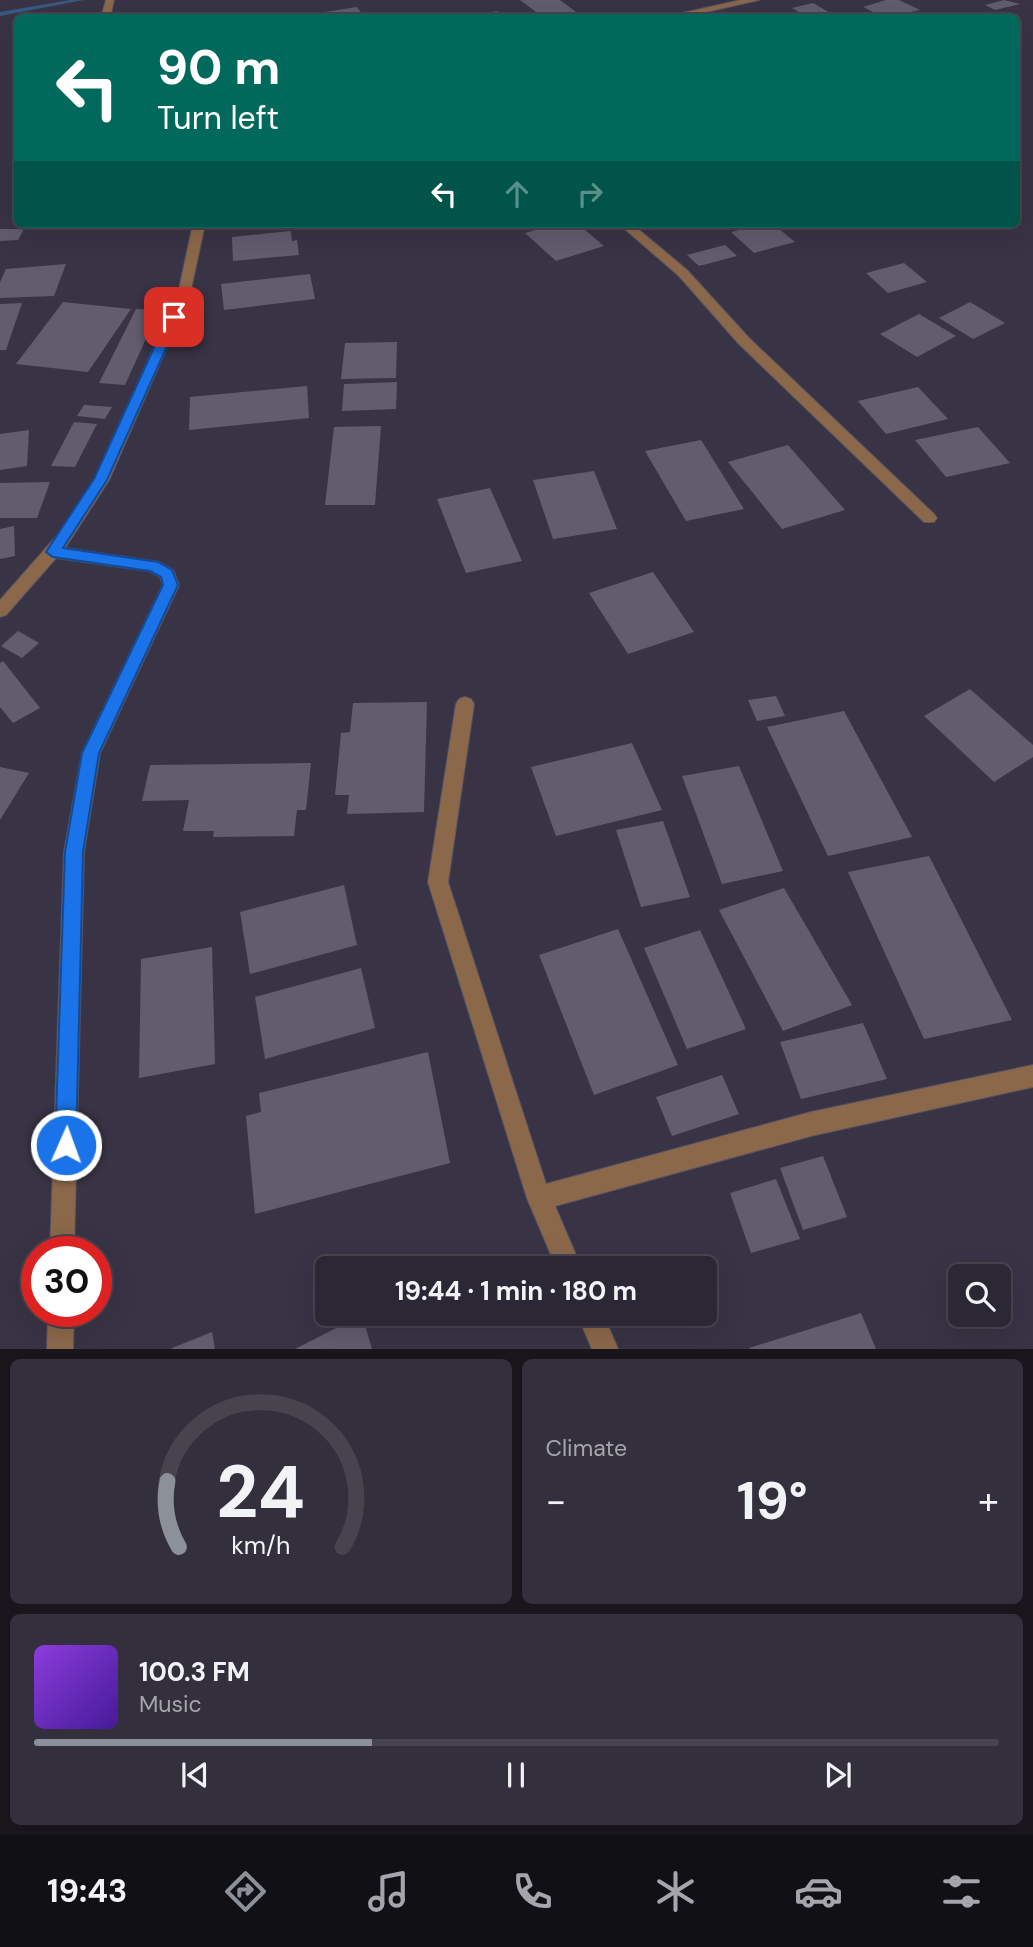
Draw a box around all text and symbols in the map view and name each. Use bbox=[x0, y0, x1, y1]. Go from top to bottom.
text: 90 m bbox=[157, 35, 280, 99]
icon: left bbox=[42, 42, 133, 133]
text: Turn left bbox=[157, 97, 279, 139]
icon: left bbox=[425, 175, 463, 213]
icon: ahead bbox=[498, 175, 536, 213]
icon: right bbox=[571, 175, 609, 213]
pin bbox=[144, 287, 204, 347]
icon: arrive bbox=[155, 298, 193, 336]
position arrow bbox=[29, 1108, 103, 1182]
speed limit sign: 30 bbox=[21, 1236, 112, 1327]
map controls bbox=[948, 1264, 1011, 1327]
button: search bbox=[948, 1264, 1011, 1327]
text: 19:44 · 1 min · 180 m bbox=[395, 1274, 637, 1308]
text: Climate bbox=[546, 1433, 627, 1463]
text: 24 bbox=[216, 1446, 305, 1541]
text: 19° bbox=[737, 1467, 808, 1535]
text: − bbox=[546, 1476, 566, 1526]
text: + bbox=[978, 1476, 999, 1526]
text: km/h bbox=[231, 1529, 290, 1562]
text: 100.3 FM bbox=[139, 1655, 250, 1689]
text: Music bbox=[139, 1689, 202, 1719]
icon: previous bbox=[176, 1756, 214, 1794]
icon: pause bbox=[497, 1756, 535, 1794]
icon: next bbox=[819, 1756, 857, 1794]
icon: directions bbox=[221, 1867, 270, 1916]
icon: music bbox=[364, 1867, 413, 1916]
icon: phone bbox=[508, 1867, 557, 1916]
icon: climate bbox=[651, 1867, 700, 1916]
icon: car bbox=[794, 1867, 843, 1916]
icon: filters bbox=[937, 1867, 986, 1916]
text: 19:43 bbox=[47, 1870, 127, 1912]

